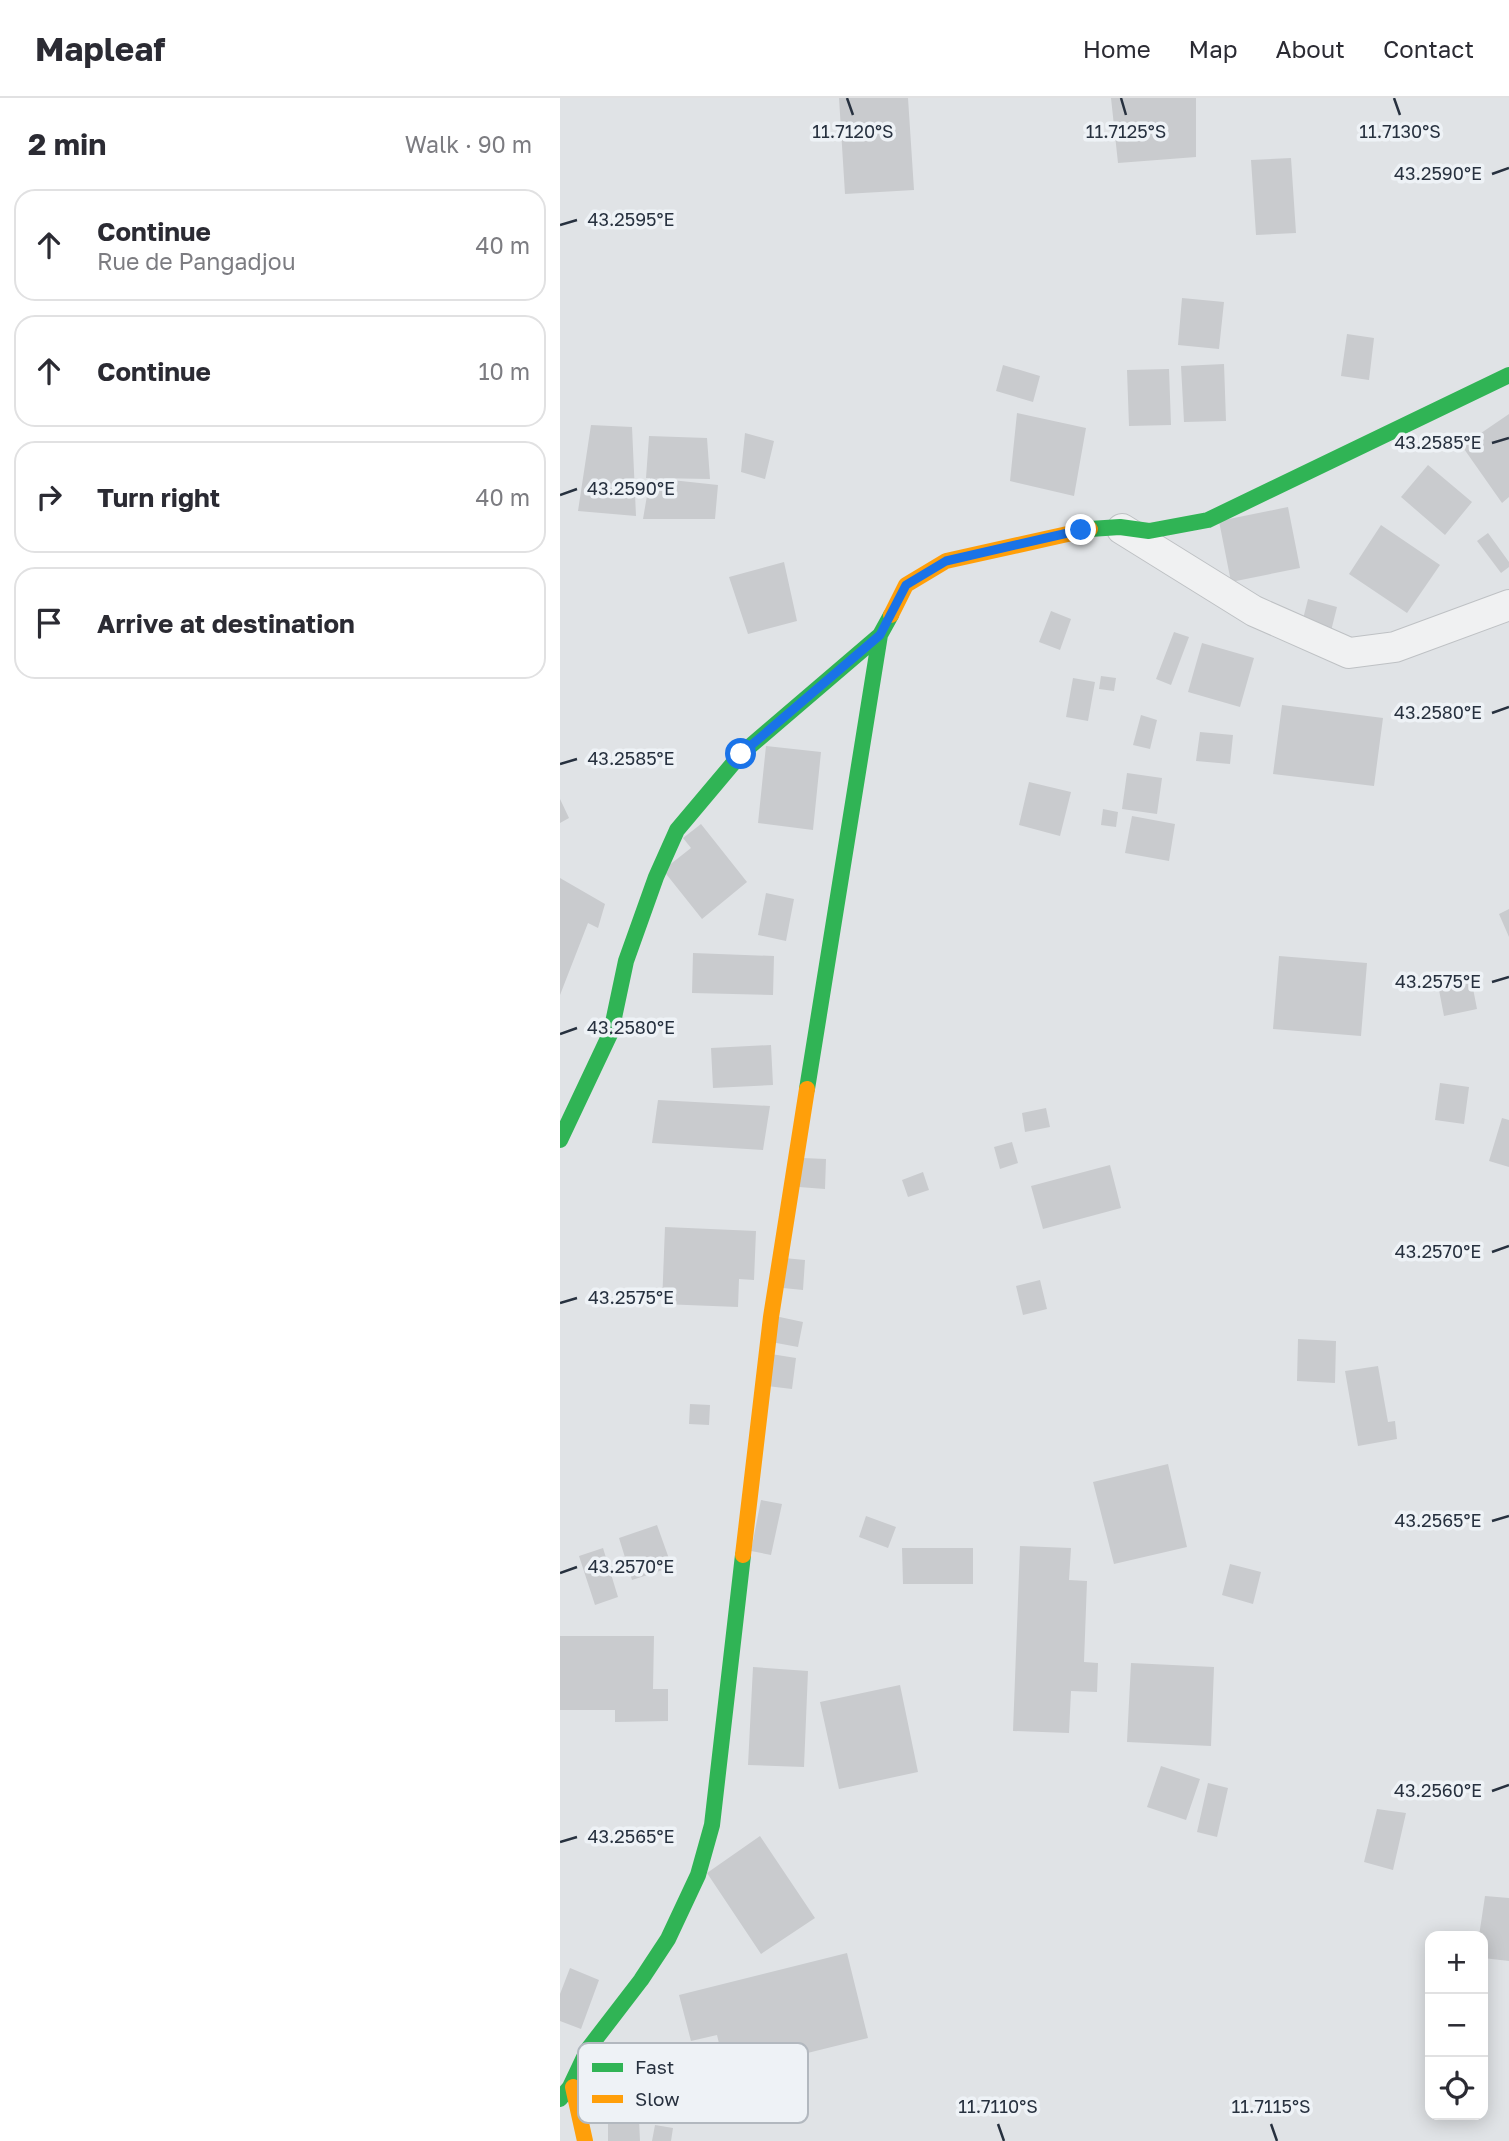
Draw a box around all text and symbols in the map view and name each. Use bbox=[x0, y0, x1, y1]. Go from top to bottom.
text: Mapleaf bbox=[35, 29, 165, 68]
text: Home bbox=[1083, 34, 1151, 63]
text: Map bbox=[1189, 34, 1238, 63]
text: About bbox=[1276, 34, 1345, 63]
text: Contact bbox=[1383, 34, 1474, 63]
text: 11.7120°S bbox=[812, 120, 894, 142]
text: 11.7125°S bbox=[1086, 120, 1166, 142]
text: 11.7130°S bbox=[1359, 120, 1441, 142]
text: 2 min bbox=[28, 126, 106, 162]
text: Walk · 90 m bbox=[405, 130, 532, 158]
text: 43.2590°E bbox=[1394, 162, 1482, 184]
text: 43.2595°E bbox=[587, 208, 675, 230]
text: Continue bbox=[97, 216, 211, 247]
icon: ahead bbox=[30, 226, 68, 264]
text: 40 m bbox=[476, 231, 530, 259]
text: Rue de Pangadjou bbox=[97, 247, 296, 275]
icon: ahead bbox=[30, 352, 68, 390]
text: Continue bbox=[97, 356, 211, 387]
text: 10 m bbox=[478, 357, 530, 385]
text: 43.2585°E bbox=[1394, 431, 1482, 453]
text: 43.2590°E bbox=[587, 477, 675, 499]
icon: right bbox=[30, 478, 68, 516]
text: Turn right bbox=[97, 482, 220, 513]
text: 40 m bbox=[476, 483, 530, 511]
route end bbox=[1065, 514, 1096, 545]
icon: arrive bbox=[30, 604, 68, 642]
text: Arrive at destination bbox=[97, 608, 355, 639]
text: 43.2580°E bbox=[1394, 701, 1482, 723]
route start bbox=[725, 738, 756, 769]
text: 43.2585°E bbox=[587, 747, 675, 769]
text: 43.2575°E bbox=[1395, 970, 1481, 992]
text: 43.2580°E bbox=[587, 1016, 675, 1038]
text: 43.2570°E bbox=[1395, 1240, 1481, 1262]
text: 43.2575°E bbox=[588, 1286, 674, 1308]
text: 43.2565°E bbox=[1394, 1509, 1482, 1531]
text: 43.2570°E bbox=[588, 1555, 674, 1577]
text: 43.2560°E bbox=[1394, 1779, 1482, 1801]
text: 43.2565°E bbox=[587, 1825, 675, 1847]
map controls bbox=[1425, 1931, 1488, 2120]
button: + bbox=[1425, 1931, 1488, 1994]
button: − bbox=[1425, 1994, 1488, 2057]
legend bbox=[578, 2043, 808, 2123]
text: Fast bbox=[635, 2055, 674, 2078]
button: locate bbox=[1425, 2057, 1488, 2120]
text: Slow bbox=[635, 2087, 680, 2110]
text: 11.7110°S bbox=[958, 2095, 1038, 2117]
text: 11.7115°S bbox=[1232, 2095, 1310, 2117]

